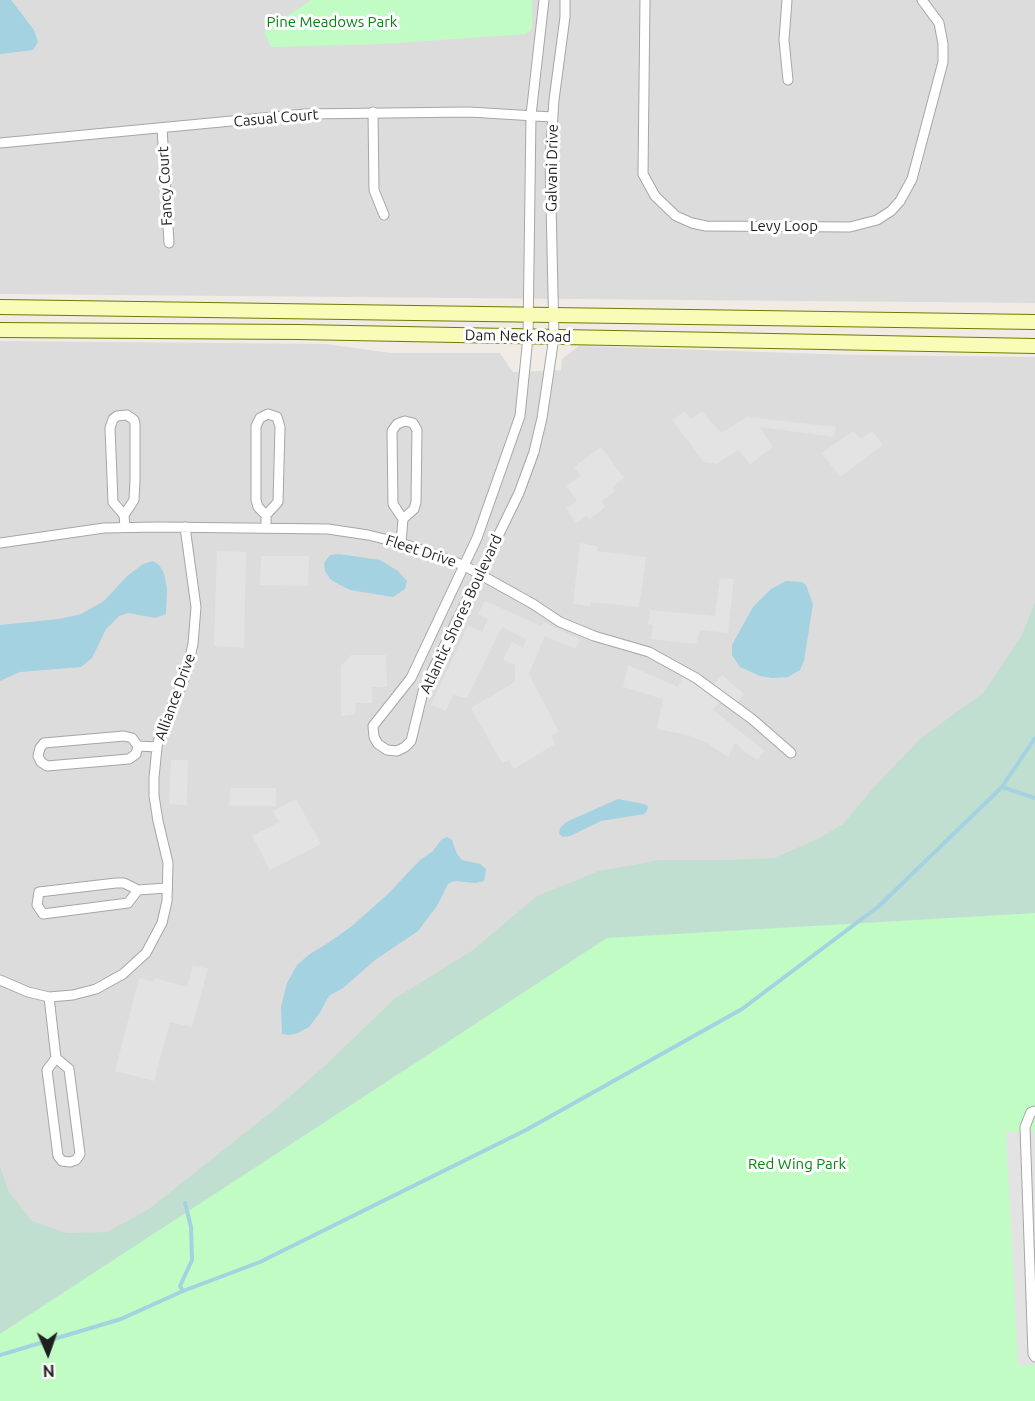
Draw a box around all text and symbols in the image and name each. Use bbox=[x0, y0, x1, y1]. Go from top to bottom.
park label: Pine Meadows Park bbox=[267, 13, 397, 31]
street label: Casual Court bbox=[233, 105, 319, 131]
street label: Galvani Drive bbox=[542, 124, 562, 212]
street label: Fancy Court bbox=[154, 146, 176, 226]
street label: Levy Loop bbox=[750, 217, 818, 235]
street label: Dam Neck Road bbox=[465, 326, 571, 346]
street label: Fleet Drive bbox=[383, 531, 459, 571]
street label: Atlantic Shores Boulevard bbox=[416, 532, 506, 696]
street label: Alliance Drive bbox=[151, 651, 199, 743]
park label: Red Wing Park bbox=[748, 1155, 846, 1173]
north arrow bbox=[18, 1323, 78, 1383]
text: N bbox=[42, 1362, 55, 1380]

